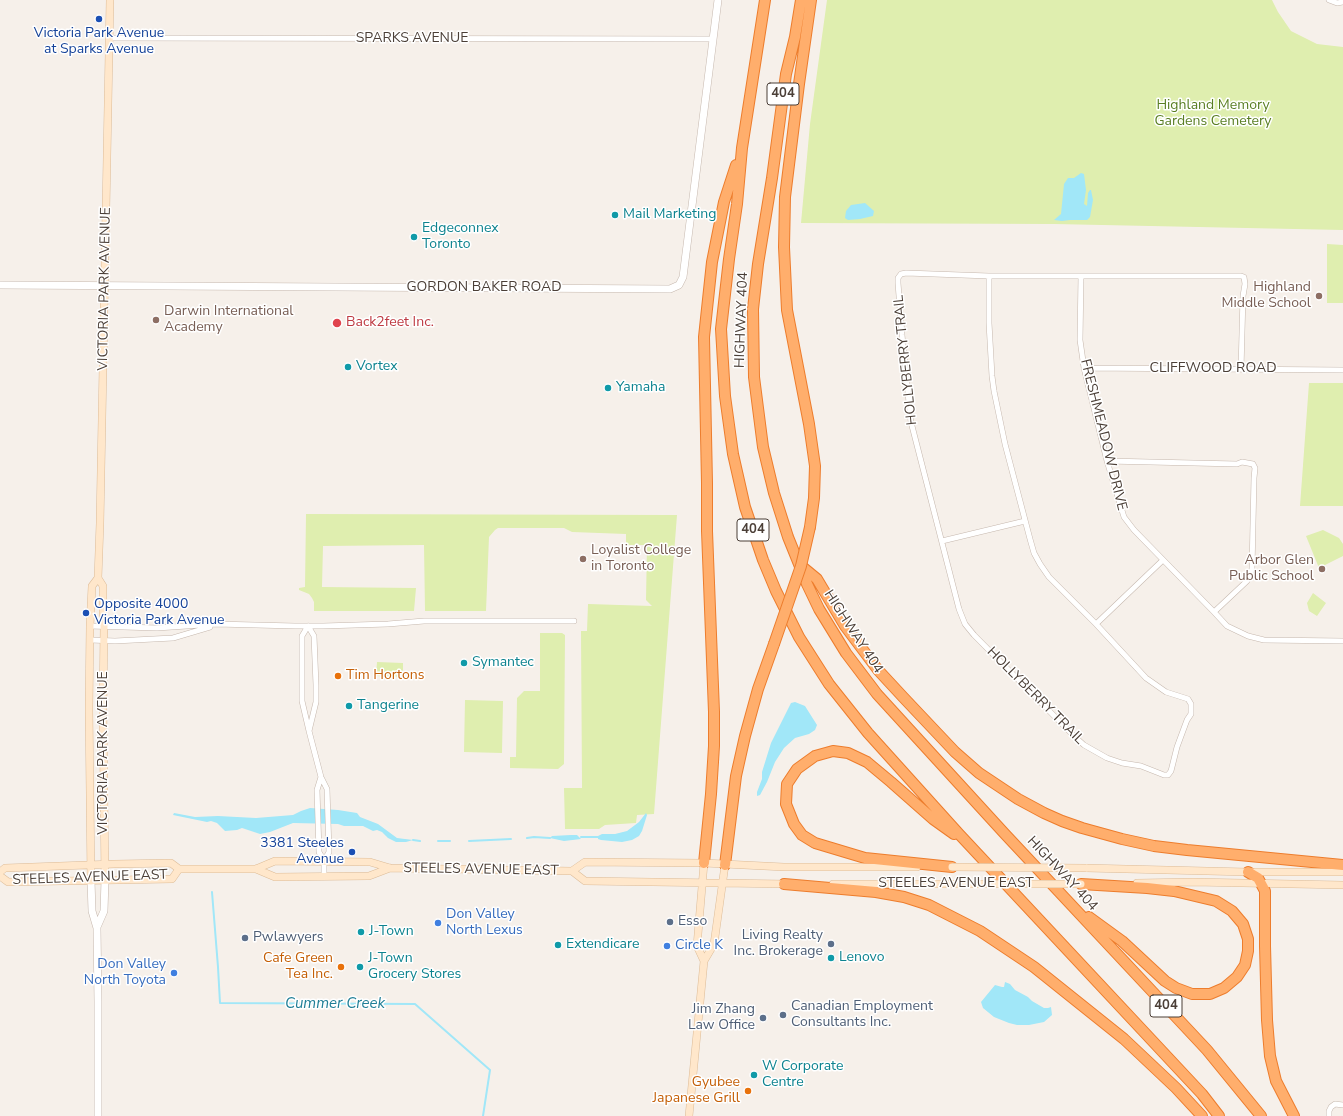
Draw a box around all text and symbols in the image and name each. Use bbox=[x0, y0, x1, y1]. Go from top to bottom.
marker: Victoria Park Avenue at Sparks Avenue bbox=[94, 14, 104, 24]
place label: Victoria Park Avenue at Sparks Avenue bbox=[34, 26, 164, 58]
street label: SPARKS AVENUE bbox=[356, 31, 468, 47]
road number: 404 bbox=[767, 83, 799, 105]
park label: Highland Memory Gardens Cemetery bbox=[1154, 98, 1272, 130]
street label: VICTORIA PARK AVENUE bbox=[95, 207, 115, 371]
place label: Mail Marketing bbox=[623, 207, 716, 223]
marker: Mail Marketing bbox=[610, 210, 620, 220]
place label: Edgeconnex Toronto bbox=[422, 221, 499, 254]
marker: Edgeconnex Toronto bbox=[409, 232, 419, 242]
street label: HIGHWAY 404 bbox=[732, 272, 752, 368]
street label: GORDON BAKER ROAD bbox=[406, 280, 562, 296]
place label: Highland Middle School bbox=[1222, 280, 1311, 312]
marker: Highland Middle School bbox=[1314, 291, 1324, 301]
street label: HOLLYBERRY TRAIL bbox=[891, 294, 921, 426]
place label: Darwin International Academy bbox=[164, 304, 293, 336]
marker: Darwin International Academy bbox=[151, 315, 161, 325]
place label: Back2feet Inc. bbox=[346, 315, 434, 331]
marker: Back2feet Inc. bbox=[331, 317, 343, 329]
street label: FRESHMEADOW DRIVE bbox=[1076, 358, 1130, 512]
place label: Vortex bbox=[356, 359, 398, 375]
street label: CLIFFWOOD ROAD bbox=[1149, 361, 1277, 377]
marker: Vortex bbox=[343, 362, 353, 372]
place label: Yamaha bbox=[616, 380, 665, 396]
marker: Yamaha bbox=[603, 383, 613, 393]
road number: 404 bbox=[737, 519, 769, 541]
place label: Loyalist College in Toronto bbox=[591, 543, 691, 576]
place label: Arbor Glen Public School bbox=[1229, 553, 1314, 586]
marker: Loyalist College in Toronto bbox=[578, 554, 588, 564]
marker: Arbor Glen Public School bbox=[1317, 564, 1327, 574]
street label: HIGHWAY 404 bbox=[820, 587, 886, 677]
place label: Opposite 4000 Victoria Park Avenue bbox=[94, 597, 224, 630]
marker: Opposite 4000 Victoria Park Avenue bbox=[81, 608, 91, 618]
street label: HOLLYBERRY TRAIL bbox=[983, 644, 1087, 748]
place label: Symantec bbox=[472, 655, 534, 671]
marker: Symantec bbox=[459, 658, 469, 668]
place label: Tim Hortons bbox=[346, 668, 424, 684]
street label: VICTORIA PARK AVENUE bbox=[96, 671, 112, 835]
marker: Tim Hortons bbox=[333, 671, 343, 681]
place label: Tangerine bbox=[357, 698, 419, 714]
marker: Tangerine bbox=[344, 701, 354, 711]
street label: HIGHWAY 404 bbox=[1023, 833, 1101, 915]
place label: 3381 Steeles Avenue bbox=[260, 836, 344, 868]
marker: 3381 Steeles Avenue bbox=[347, 847, 357, 857]
street label: STEELES AVENUE EAST bbox=[403, 860, 559, 880]
street label: STEELES AVENUE EAST bbox=[12, 867, 168, 889]
street label: STEELES AVENUE EAST bbox=[878, 876, 1034, 892]
place label: Don Valley North Lexus bbox=[446, 907, 523, 940]
place label: Esso bbox=[678, 914, 707, 930]
marker: Esso bbox=[665, 917, 675, 927]
marker: Don Valley North Lexus bbox=[433, 918, 443, 928]
place label: J-Town bbox=[369, 924, 414, 940]
marker: J-Town bbox=[356, 927, 366, 937]
place label: Living Realty Inc. Brokerage bbox=[734, 928, 823, 960]
place label: Pwlawyers bbox=[253, 930, 323, 946]
marker: Pwlawyers bbox=[240, 933, 250, 943]
place label: Extendicare bbox=[566, 937, 639, 953]
place label: Circle K bbox=[675, 938, 723, 954]
marker: Living Realty Inc. Brokerage bbox=[826, 939, 836, 949]
marker: Extendicare bbox=[553, 940, 563, 950]
marker: Circle K bbox=[662, 941, 672, 951]
place label: Lenovo bbox=[839, 950, 885, 966]
place label: Cafe Green Tea Inc. bbox=[263, 951, 333, 984]
place label: J-Town Grocery Stores bbox=[368, 951, 461, 984]
marker: Lenovo bbox=[826, 953, 836, 963]
place label: Don Valley North Toyota bbox=[84, 957, 166, 990]
marker: Cafe Green Tea Inc. bbox=[336, 962, 346, 972]
marker: J-Town Grocery Stores bbox=[355, 962, 365, 972]
marker: Don Valley North Toyota bbox=[169, 968, 179, 978]
water label: Cummer Creek bbox=[285, 995, 385, 1013]
road number: 404 bbox=[1150, 995, 1182, 1017]
place label: Canadian Employment Consultants Inc. bbox=[791, 999, 933, 1032]
place label: Jim Zhang Law Office bbox=[688, 1002, 755, 1034]
marker: Canadian Employment Consultants Inc. bbox=[778, 1010, 788, 1020]
marker: Jim Zhang Law Office bbox=[758, 1013, 768, 1023]
place label: W Corporate Centre bbox=[762, 1059, 843, 1092]
marker: W Corporate Centre bbox=[749, 1070, 759, 1080]
place label: Gyubee Japanese Grill bbox=[653, 1075, 740, 1108]
marker: Gyubee Japanese Grill bbox=[743, 1086, 753, 1096]

